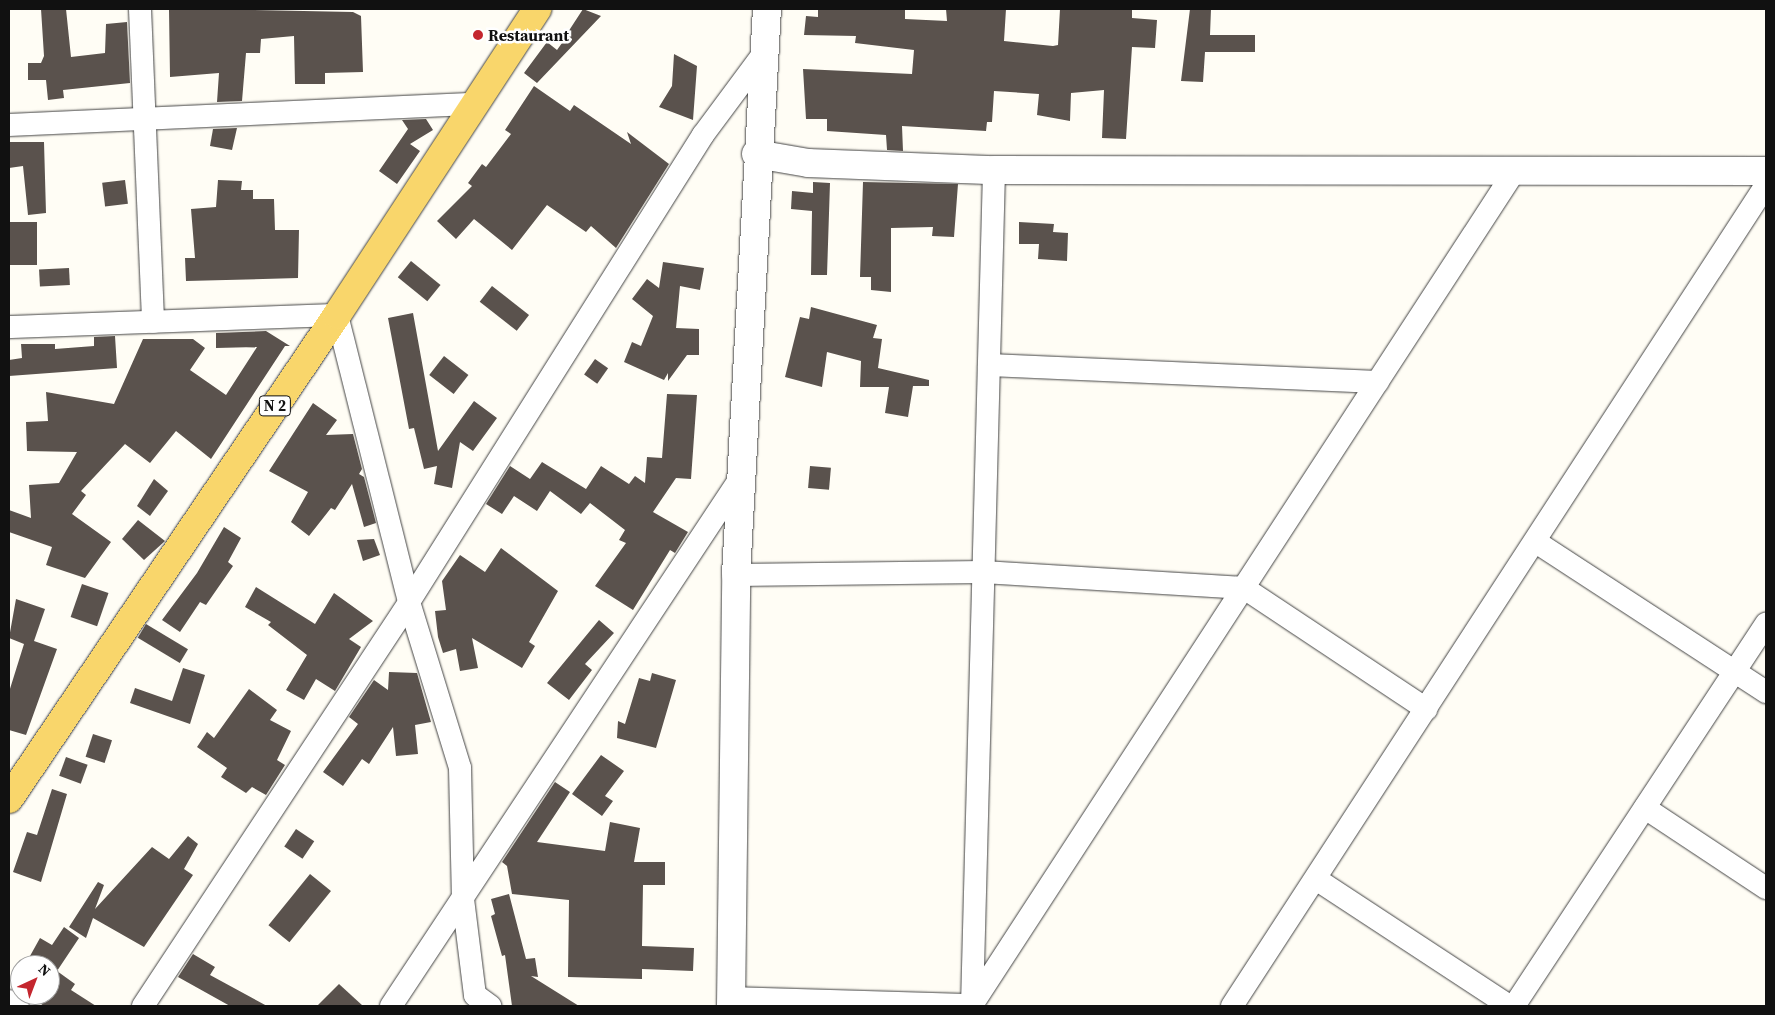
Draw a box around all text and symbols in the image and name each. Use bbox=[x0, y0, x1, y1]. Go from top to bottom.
place label: Restaurant bbox=[488, 25, 569, 45]
marker: Restaurant bbox=[472, 29, 484, 41]
road number: N 2 bbox=[259, 394, 291, 418]
north arrow bbox=[10, 955, 60, 1005]
text: N bbox=[34, 959, 55, 981]

